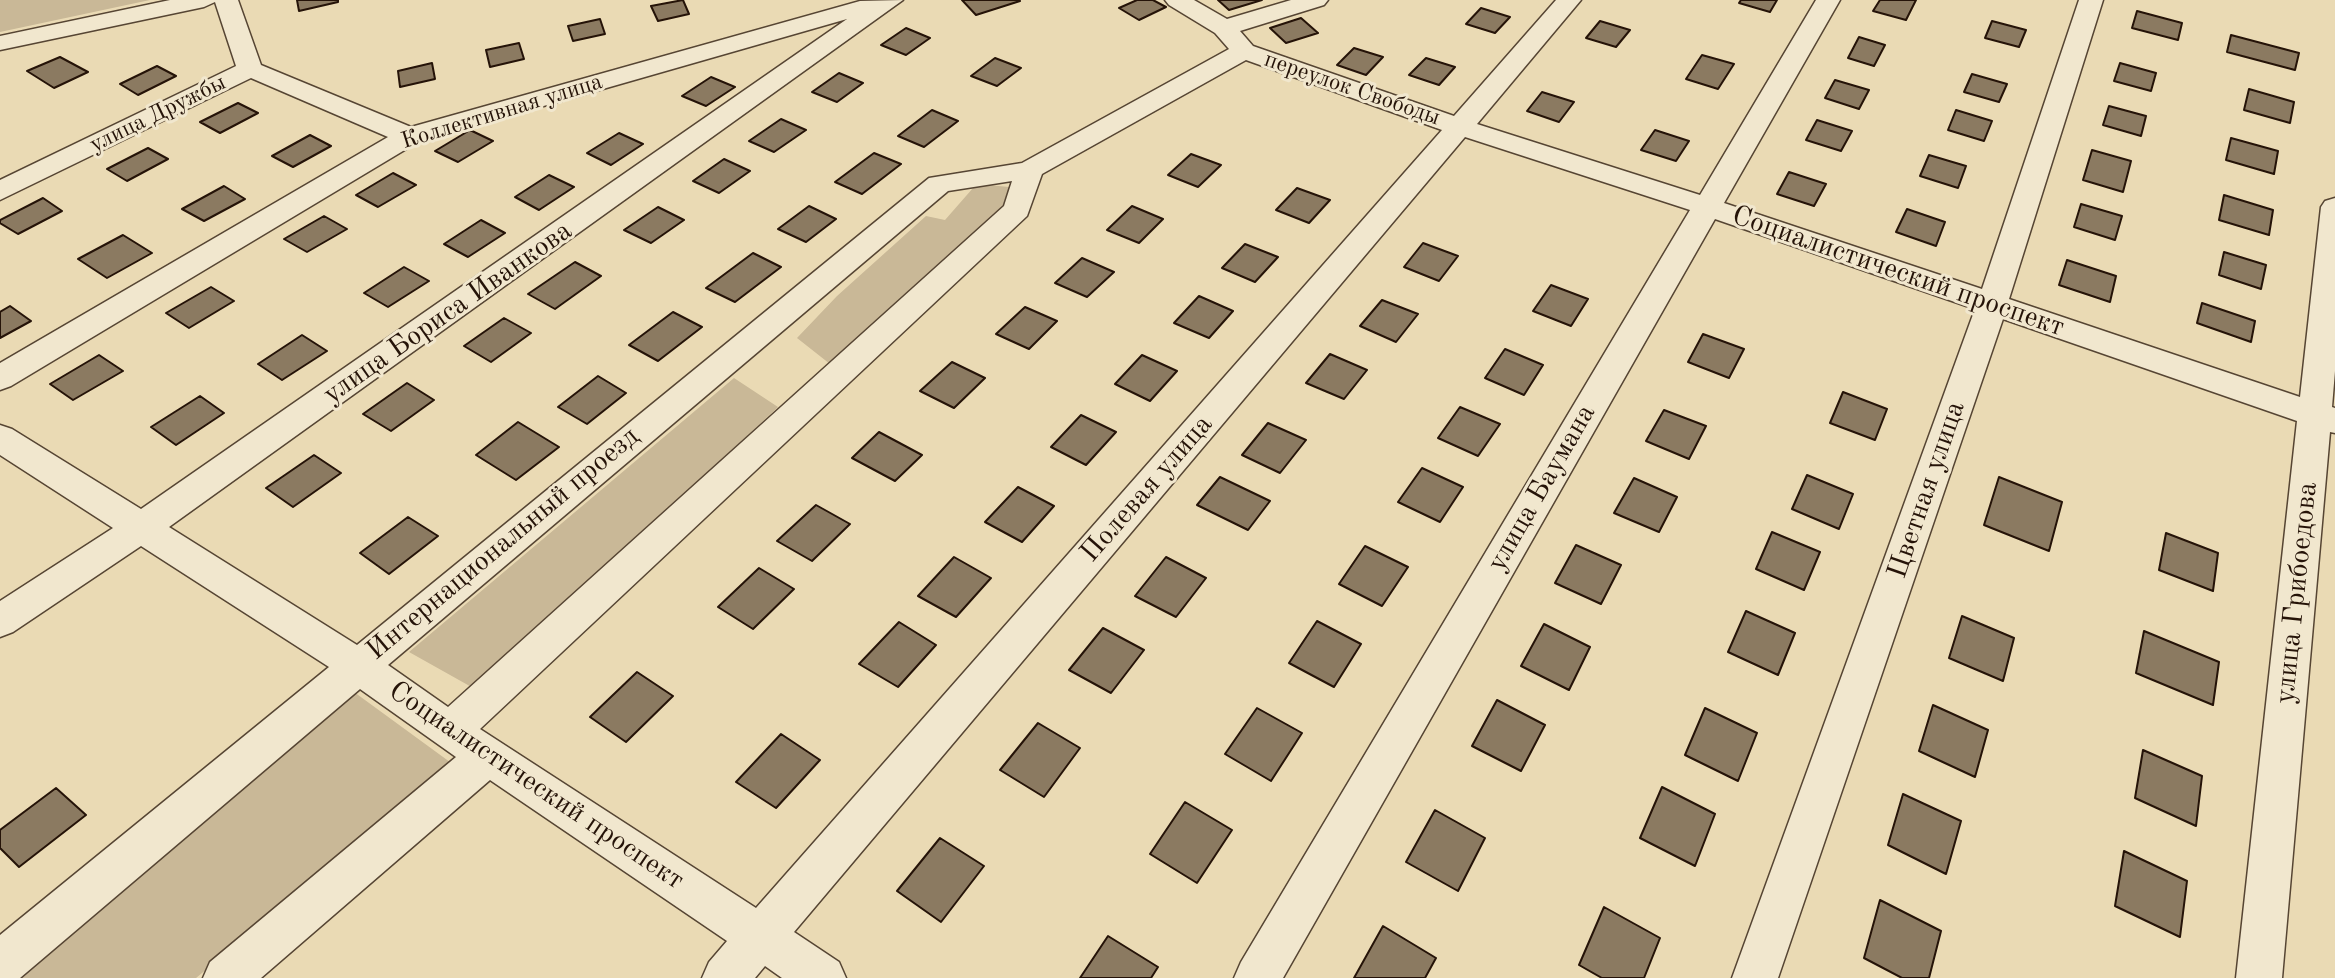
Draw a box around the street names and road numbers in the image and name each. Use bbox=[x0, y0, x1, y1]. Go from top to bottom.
street label: переулок Свободы bbox=[1260, 46, 1444, 132]
street label: Коллективная улица bbox=[398, 68, 606, 156]
street label: улица Дружбы bbox=[85, 69, 231, 159]
street label: Социалистический проспект bbox=[1727, 199, 2069, 345]
street label: улица Бориса Иванкова bbox=[317, 214, 579, 412]
street label: Цветная улица bbox=[1881, 397, 1973, 583]
street label: улица Баумана bbox=[1481, 399, 1603, 577]
street label: Полевая улица bbox=[1074, 408, 1220, 570]
street label: Интернациональный проезд bbox=[360, 420, 646, 668]
street label: улица Грибоедова bbox=[2269, 480, 2325, 706]
street label: Социалистический проспект bbox=[382, 674, 690, 898]

